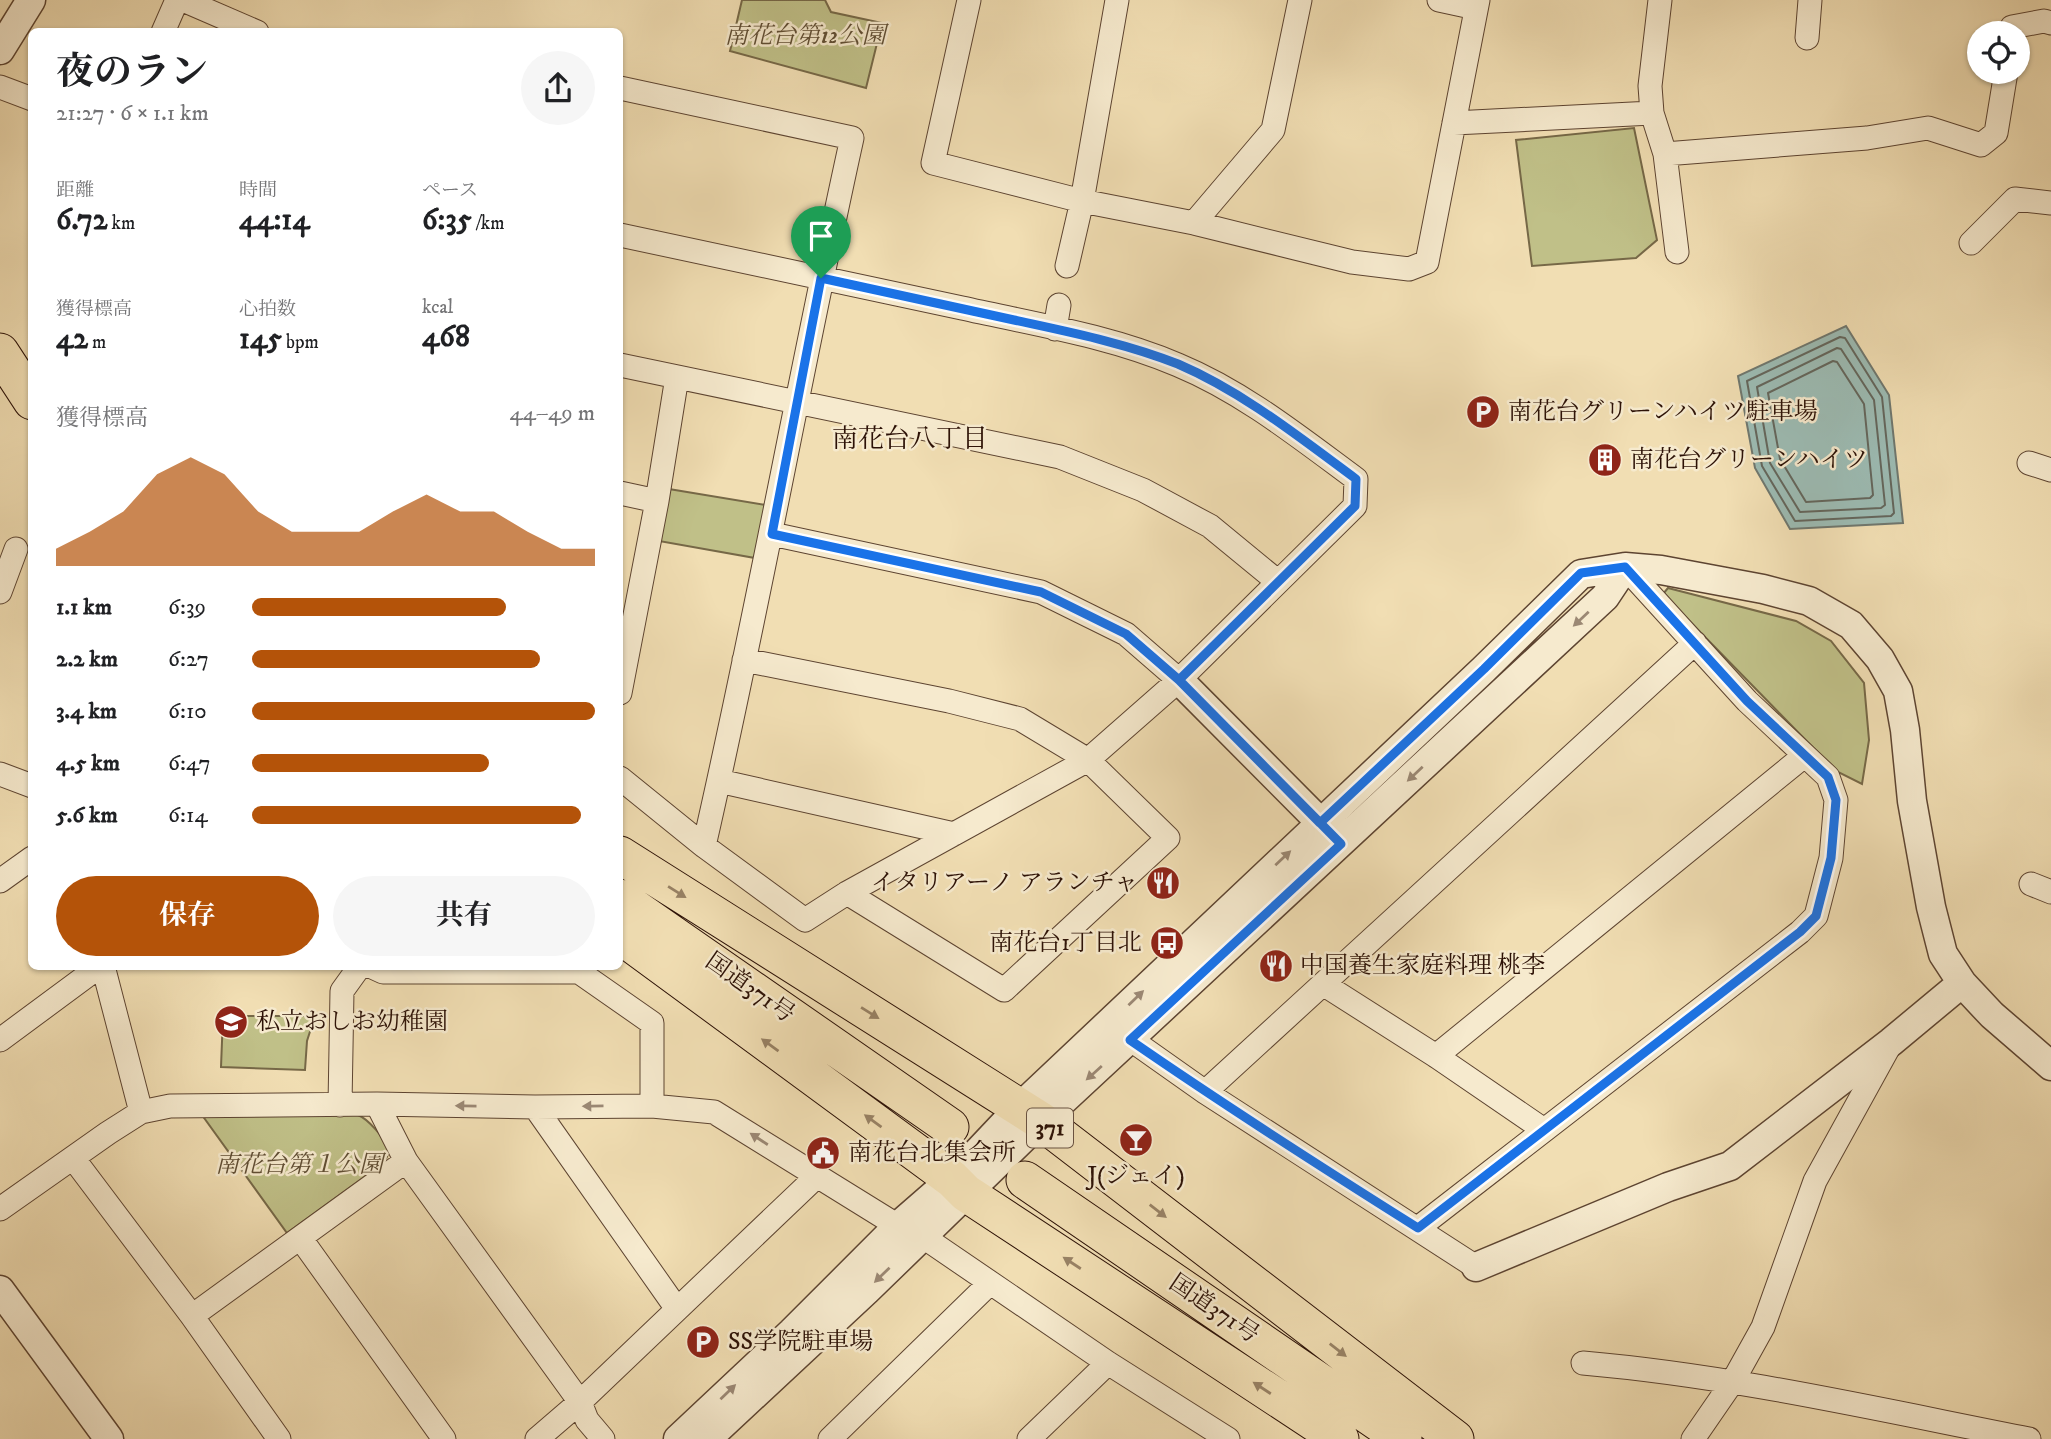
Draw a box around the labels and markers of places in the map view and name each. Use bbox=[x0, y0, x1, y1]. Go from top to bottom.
pin bbox=[791, 206, 851, 278]
parking icon: 南花台グリーンハイツ駐車場 bbox=[1464, 393, 1502, 431]
place label: 南花台グリーンハイツ駐車場 bbox=[1508, 397, 1818, 427]
building icon: 南花台グリーンハイツ bbox=[1586, 441, 1624, 479]
place label: 南花台グリーンハイツ bbox=[1630, 445, 1868, 475]
restaurant icon: イタリアーノ アランチャ bbox=[1144, 864, 1182, 902]
place label: イタリアーノ アランチャ bbox=[871, 868, 1138, 898]
bus stop icon: 南花台1丁目北 bbox=[1148, 924, 1186, 962]
place label: 南花台1丁目北 bbox=[989, 928, 1142, 958]
restaurant icon: 中国養生家庭料理 桃李 bbox=[1257, 947, 1295, 985]
place label: 中国養生家庭料理 桃李 bbox=[1300, 951, 1545, 981]
school or university icon: 私立おしお幼稚園 bbox=[212, 1003, 250, 1041]
place label: 私立おしお幼稚園 bbox=[256, 1007, 448, 1037]
bar icon: J(ジェイ) bbox=[1117, 1121, 1155, 1159]
public building icon: 南花台北集会所 bbox=[804, 1134, 842, 1172]
place label: 南花台北集会所 bbox=[848, 1138, 1016, 1168]
place label: J(ジェイ) bbox=[1085, 1161, 1185, 1191]
parking icon: SS学院駐車場 bbox=[684, 1323, 722, 1361]
place label: SS学院駐車場 bbox=[728, 1327, 873, 1357]

